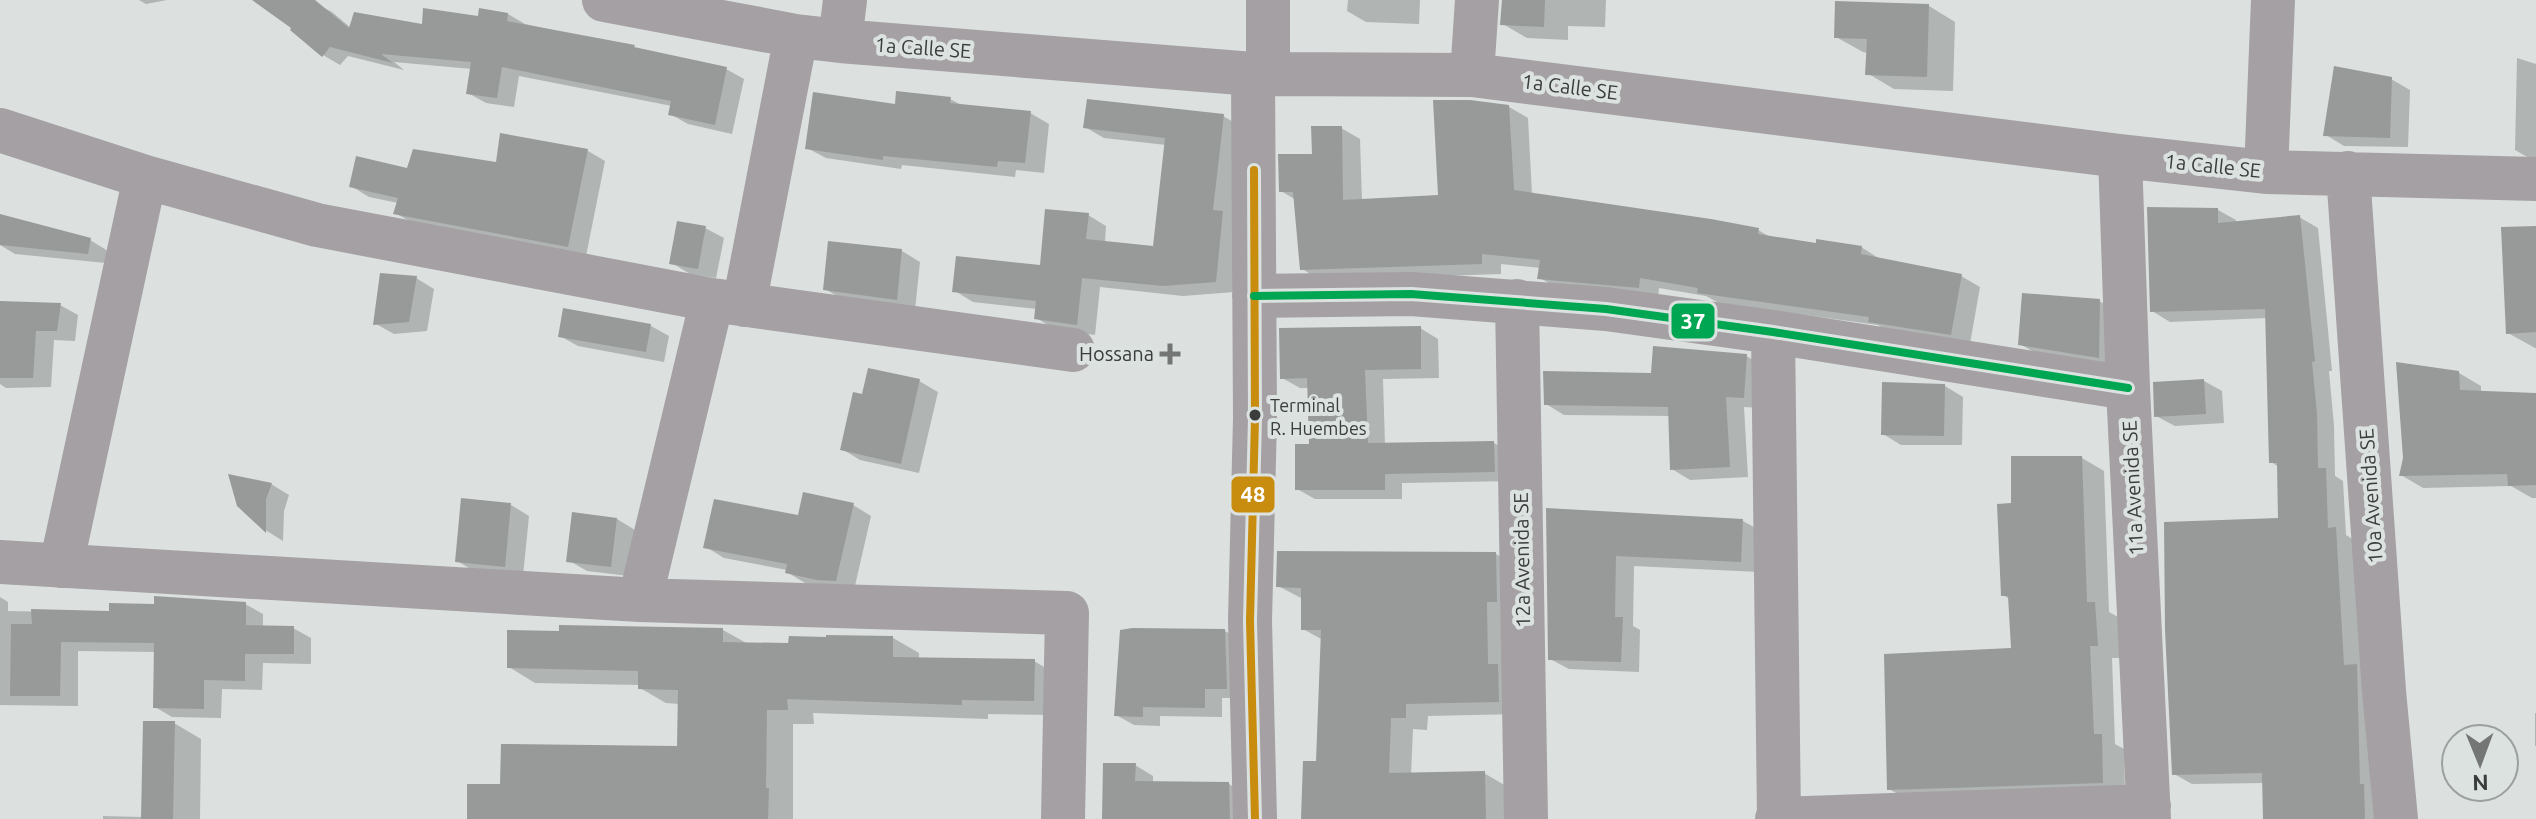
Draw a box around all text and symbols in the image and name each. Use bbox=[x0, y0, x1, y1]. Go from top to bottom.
street label: 1a Calle SE bbox=[874, 33, 972, 62]
street label: 1a Calle SE bbox=[1521, 69, 1619, 104]
street label: 1a Calle SE bbox=[2164, 149, 2262, 182]
line badge: 37 bbox=[1670, 302, 1716, 340]
text: 37 bbox=[1681, 308, 1705, 333]
place label: Hossana bbox=[1079, 342, 1154, 365]
marker: Hossana bbox=[1161, 345, 1179, 363]
place label: Terminal R. Huembes bbox=[1270, 395, 1367, 438]
marker: Terminal R. Huembes bbox=[1247, 407, 1263, 423]
street label: 11a Avenida SE bbox=[2117, 420, 2148, 556]
street label: 10a Avenida SE bbox=[2354, 428, 2387, 564]
line badge: 48 bbox=[1230, 475, 1276, 514]
text: 48 bbox=[1241, 481, 1265, 506]
street label: 12a Avenida SE bbox=[1509, 492, 1534, 628]
north arrow bbox=[2440, 723, 2520, 803]
text: N bbox=[2472, 771, 2489, 796]

